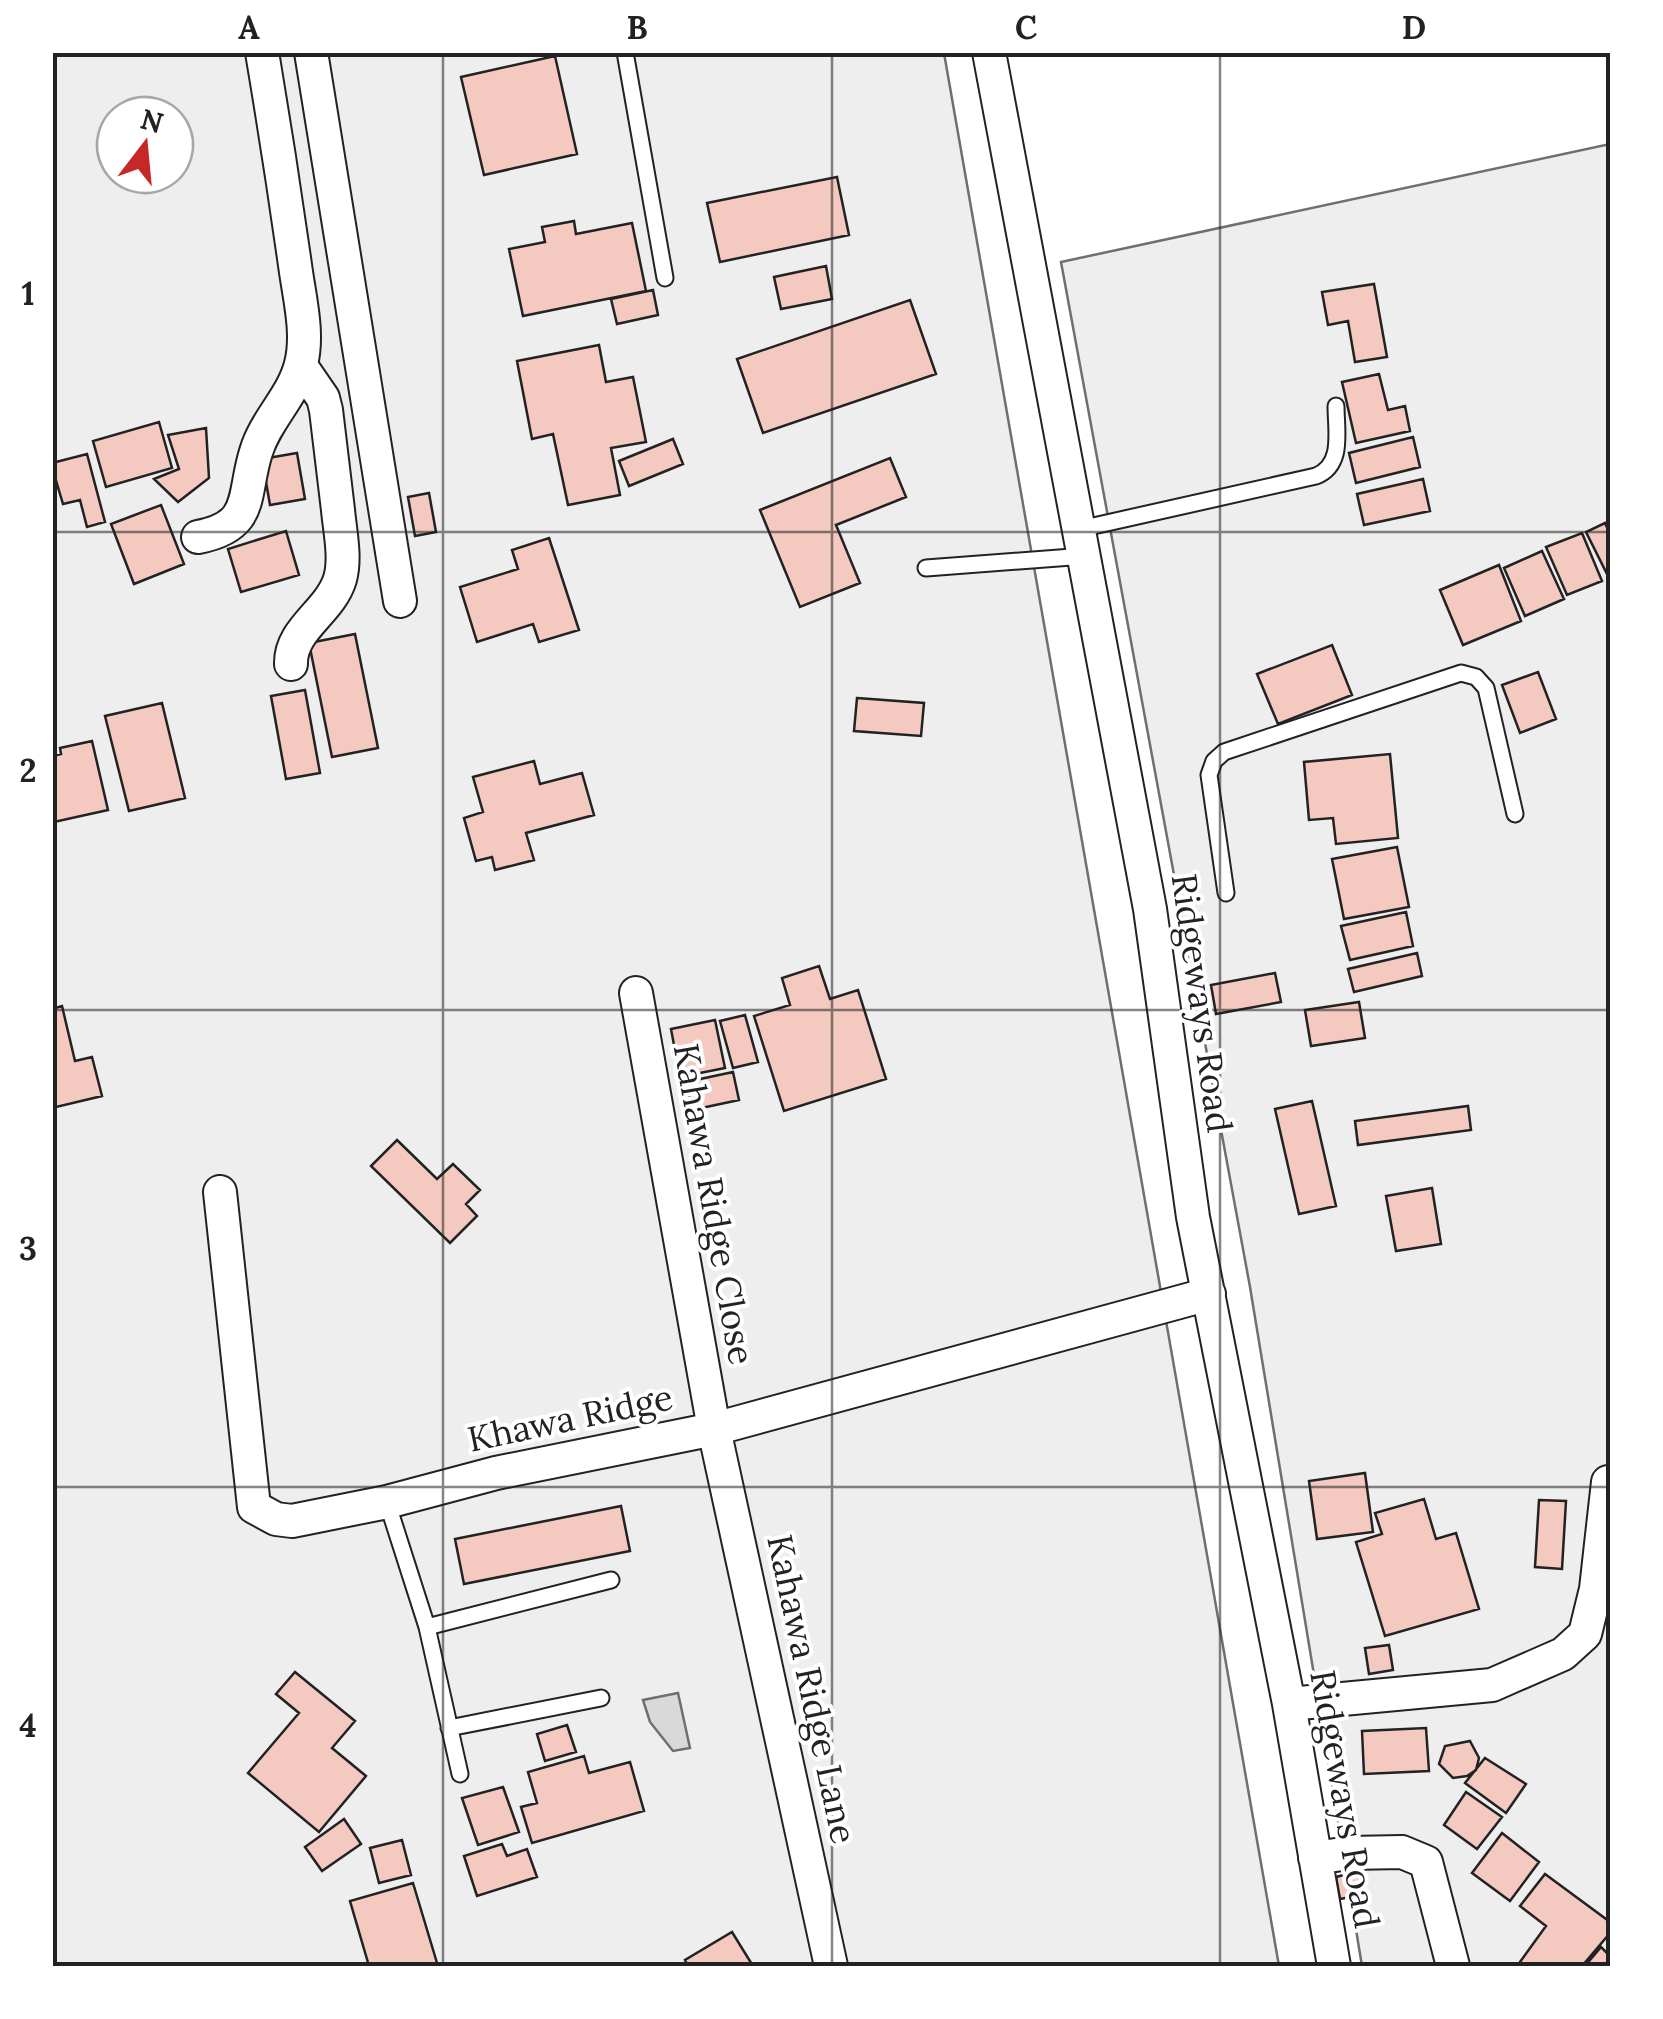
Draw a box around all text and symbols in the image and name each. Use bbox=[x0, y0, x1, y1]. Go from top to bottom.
text: A bbox=[238, 7, 260, 48]
text: B bbox=[626, 7, 648, 48]
text: C bbox=[1015, 7, 1037, 48]
text: D bbox=[1402, 7, 1426, 48]
north arrow bbox=[95, 95, 195, 195]
text: N bbox=[137, 101, 167, 141]
text: 1 bbox=[22, 273, 35, 314]
text: 2 bbox=[19, 750, 37, 791]
street label: Ridgeways Road bbox=[1162, 871, 1242, 1135]
street label: Kahawa Ridge Close bbox=[664, 1040, 764, 1368]
text: 3 bbox=[19, 1228, 37, 1269]
street label: Khawa Ridge bbox=[463, 1374, 677, 1462]
street label: Kahawa Ridge Lane bbox=[757, 1530, 867, 1848]
street label: Ridgeways Road bbox=[1300, 1666, 1390, 1932]
text: 4 bbox=[19, 1705, 37, 1746]

